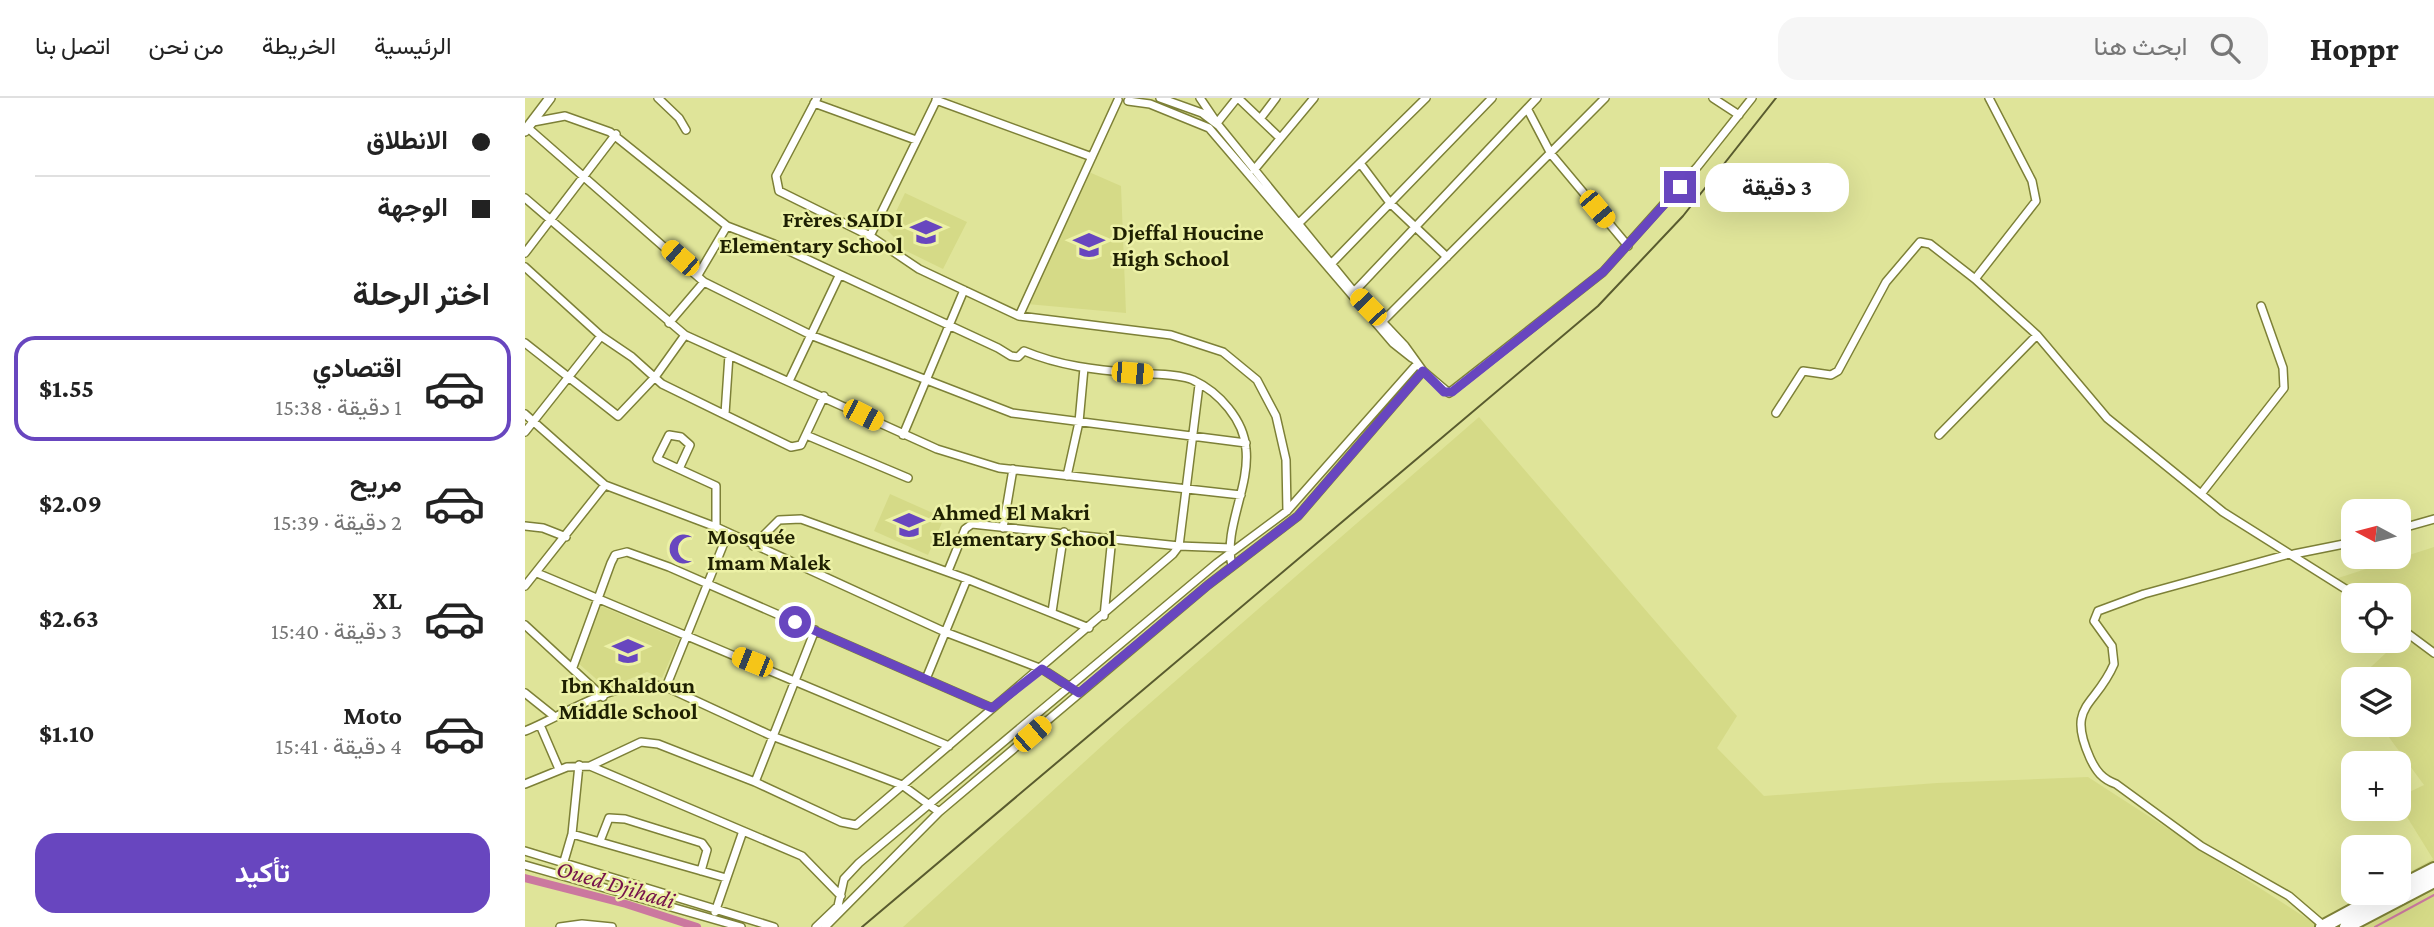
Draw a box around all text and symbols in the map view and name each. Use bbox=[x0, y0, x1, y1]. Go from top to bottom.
search box bbox=[1778, 17, 2268, 80]
icon: search bbox=[2206, 29, 2244, 67]
text: Hoppr bbox=[2310, 30, 2399, 67]
text: اتصل بنا bbox=[35, 32, 111, 59]
text: من نحن bbox=[149, 32, 224, 59]
text: الخريطة bbox=[262, 32, 336, 59]
text: الرئيسية bbox=[374, 32, 452, 59]
text: ابحث هنا bbox=[2094, 32, 2188, 61]
text: الانطلاق bbox=[366, 126, 448, 155]
callout: 3 دقيقة bbox=[1705, 162, 1848, 212]
route end bbox=[1664, 171, 1696, 203]
text: 3 دقيقة bbox=[1742, 174, 1812, 200]
car bbox=[1576, 186, 1619, 232]
text: الوجهة bbox=[377, 193, 448, 222]
place label: Frères SAIDI Elementary School bbox=[719, 206, 903, 258]
school or university icon: Frères SAIDI Elementary School bbox=[909, 215, 943, 249]
place label: Djeffal Houcine High School bbox=[1112, 219, 1264, 271]
school or university icon: Djeffal Houcine High School bbox=[1072, 228, 1106, 262]
car bbox=[658, 236, 703, 280]
text: اختر الرحلة bbox=[353, 276, 490, 312]
car bbox=[1346, 285, 1391, 329]
text: اقتصادي bbox=[313, 354, 402, 383]
icon: car bbox=[423, 357, 486, 420]
car bbox=[1111, 361, 1154, 385]
text: $1.55 bbox=[39, 374, 94, 403]
text: 1 دقيقة · 15:38 bbox=[276, 394, 402, 420]
car bbox=[840, 396, 887, 434]
text: مريح bbox=[350, 469, 402, 498]
icon: car bbox=[423, 472, 486, 535]
text: $2.09 bbox=[39, 489, 102, 518]
place label: Ahmed El Makri Elementary School bbox=[931, 499, 1116, 551]
north arrow bbox=[2341, 499, 2411, 569]
map controls bbox=[2341, 499, 2411, 905]
school or university icon: Ahmed El Makri Elementary School bbox=[892, 508, 926, 542]
text: 2 دقيقة · 15:39 bbox=[273, 509, 402, 535]
place label: Mosquée Imam Malek bbox=[707, 523, 831, 575]
mosque icon: Mosquée Imam Malek bbox=[667, 532, 701, 566]
button: locate bbox=[2341, 583, 2411, 653]
text: XL bbox=[373, 586, 402, 615]
icon: car bbox=[423, 587, 486, 650]
text: $2.63 bbox=[39, 604, 99, 633]
route start bbox=[779, 606, 811, 638]
text: 3 دقيقة · 15:40 bbox=[271, 618, 402, 644]
school or university icon: Ibn Khaldoun Middle School bbox=[611, 634, 645, 668]
car bbox=[729, 644, 776, 680]
button: layers bbox=[2341, 667, 2411, 737]
place label: Ibn Khaldoun Middle School bbox=[558, 672, 698, 724]
text: Moto bbox=[343, 701, 402, 730]
icon: car bbox=[423, 702, 486, 765]
car bbox=[1010, 712, 1055, 756]
text: $1.10 bbox=[39, 719, 94, 748]
text: 4 دقيقة · 15:41 bbox=[275, 733, 402, 759]
button: + bbox=[2341, 751, 2411, 821]
button: تأكيد bbox=[35, 833, 490, 913]
button: − bbox=[2341, 835, 2411, 905]
water label: Oued Djihadi bbox=[553, 854, 679, 915]

